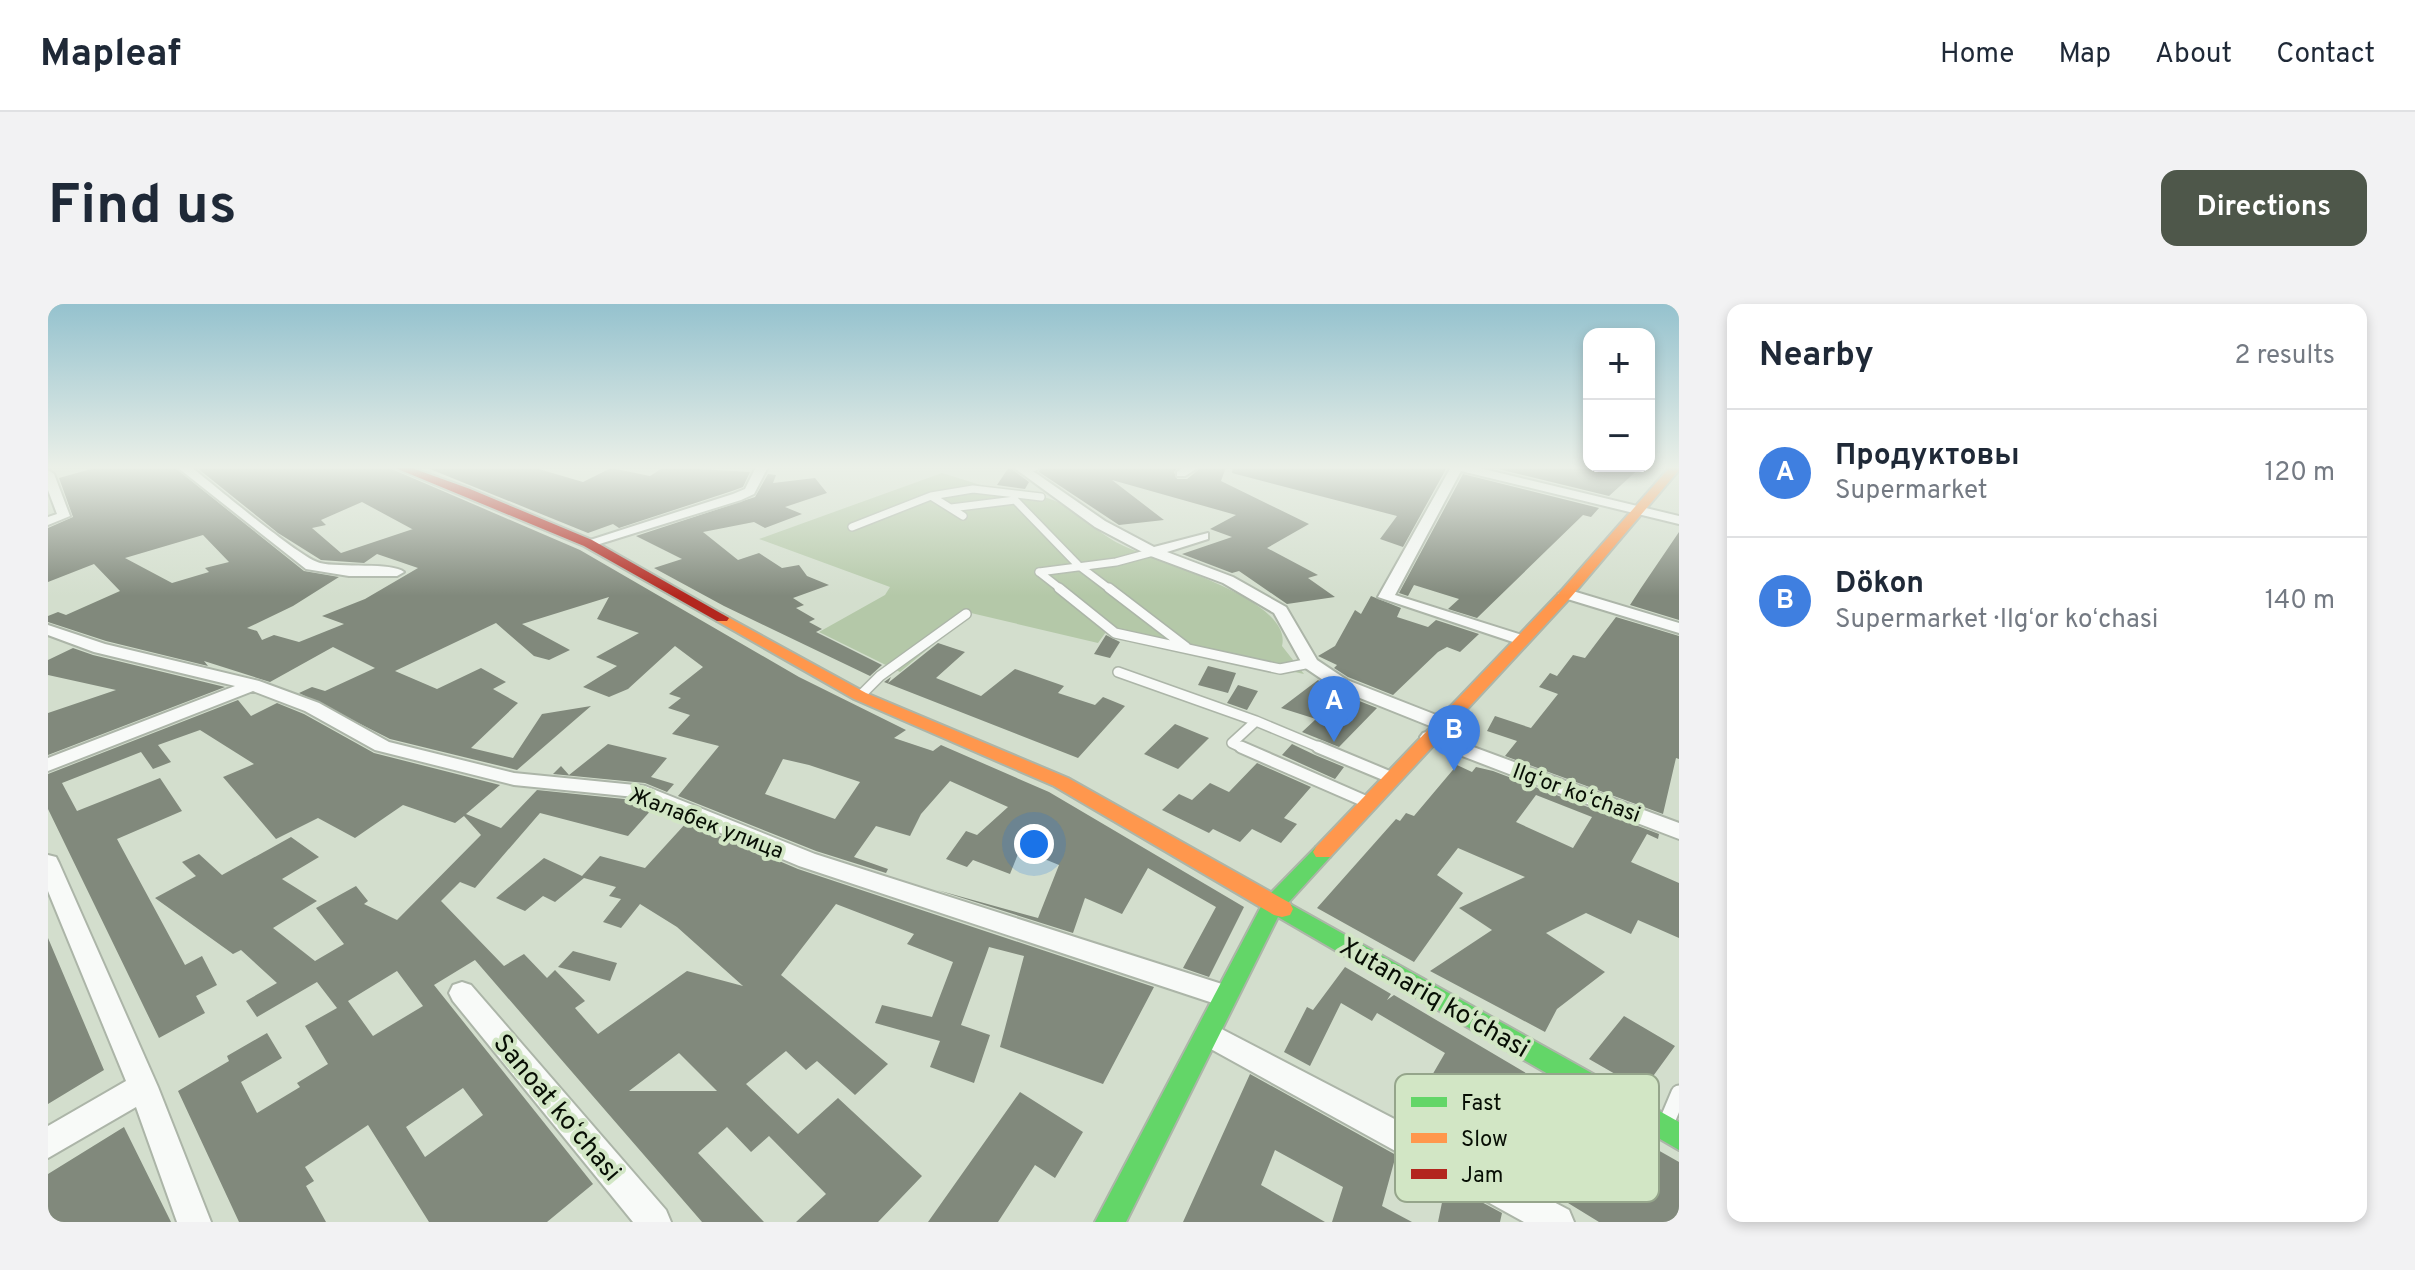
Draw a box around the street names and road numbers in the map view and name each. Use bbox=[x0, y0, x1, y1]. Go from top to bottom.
street label: Ilgʻor koʻchasi bbox=[1508, 759, 1644, 830]
street label: Жалабек улица bbox=[625, 782, 787, 866]
street label: Xutanariq koʻchasi bbox=[1333, 932, 1534, 1067]
street label: Sanoat koʻchasi bbox=[485, 1028, 627, 1189]

